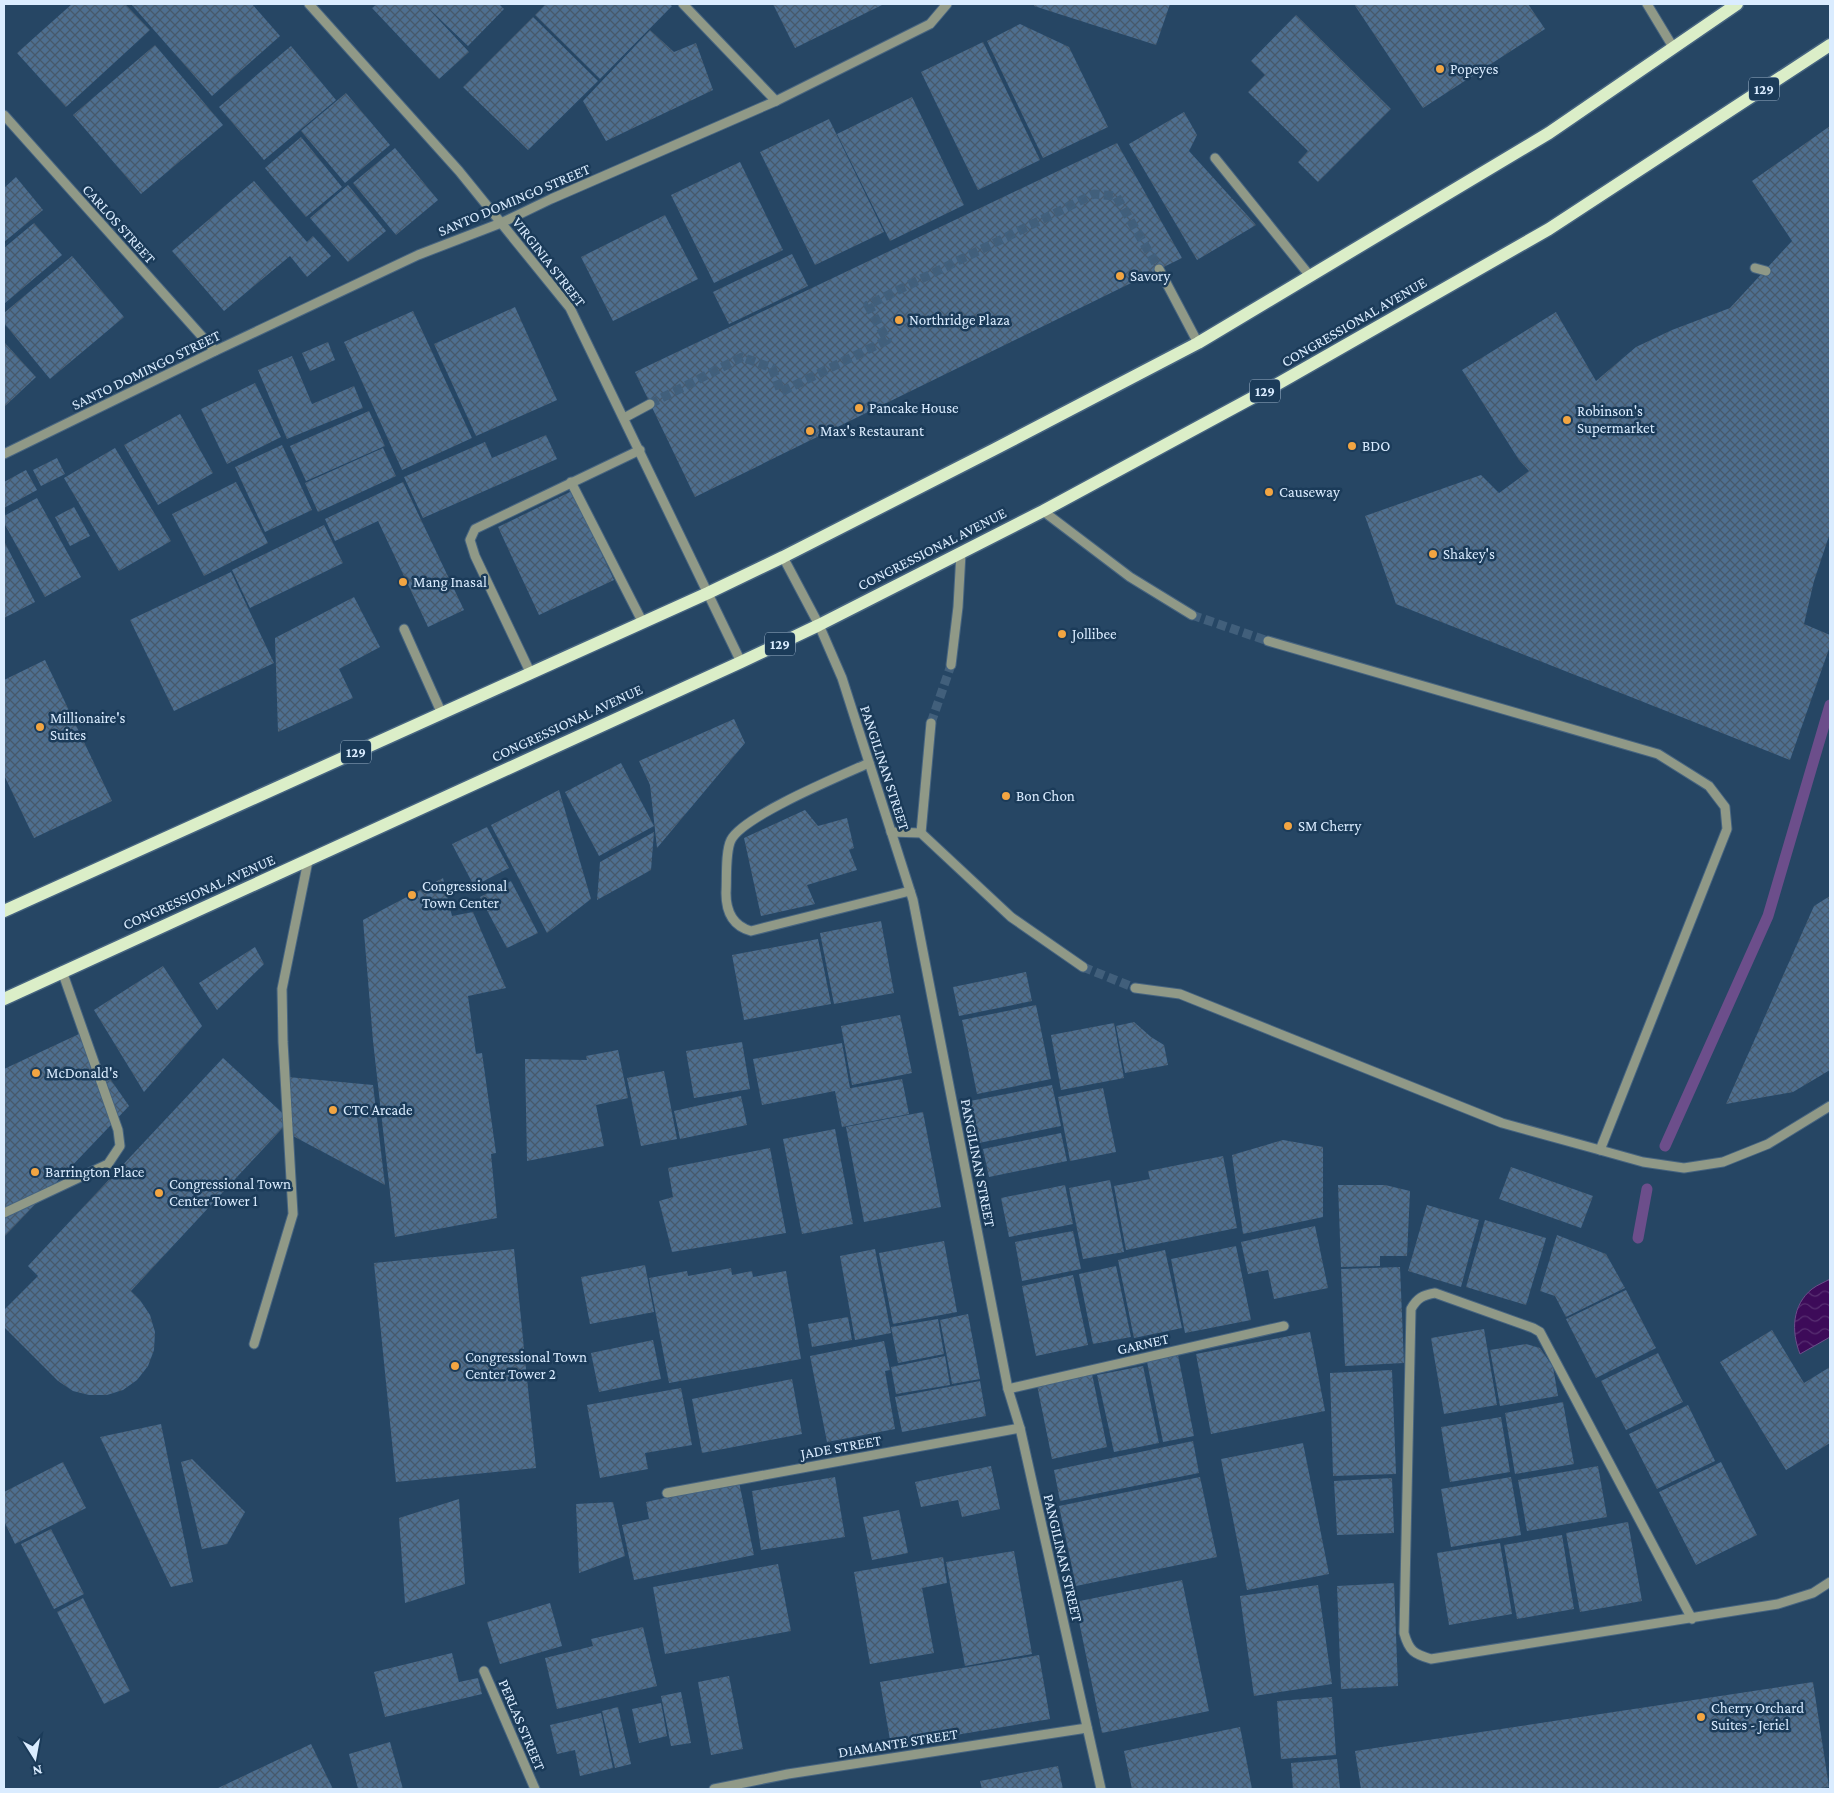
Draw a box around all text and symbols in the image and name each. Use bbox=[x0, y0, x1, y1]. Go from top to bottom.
place label: Popeyes bbox=[1450, 61, 1498, 78]
marker: Popeyes bbox=[1434, 63, 1446, 75]
road number: 129 bbox=[1749, 78, 1779, 100]
street label: SANTO DOMINGO STREET bbox=[436, 161, 592, 239]
street label: CARLOS STREET bbox=[79, 181, 159, 267]
street label: VIRGINIA STREET bbox=[509, 214, 589, 310]
place label: Savory bbox=[1130, 268, 1170, 285]
marker: Savory bbox=[1114, 270, 1126, 282]
street label: CONGRESSIONAL AVENUE bbox=[1279, 274, 1429, 370]
place label: Northridge Plaza bbox=[909, 312, 1010, 329]
marker: Northridge Plaza bbox=[893, 314, 905, 326]
street label: SANTO DOMINGO STREET bbox=[69, 327, 223, 413]
road number: 129 bbox=[1250, 380, 1280, 402]
place label: Pancake House bbox=[869, 400, 959, 416]
marker: Pancake House bbox=[853, 402, 865, 414]
place label: Robinson's Supermarket bbox=[1577, 403, 1656, 437]
marker: Robinson's Supermarket bbox=[1561, 414, 1573, 426]
place label: Max's Restaurant bbox=[820, 423, 925, 439]
marker: Max's Restaurant bbox=[804, 425, 816, 437]
place label: BDO bbox=[1362, 438, 1390, 454]
marker: BDO bbox=[1346, 440, 1358, 452]
place label: Causeway bbox=[1279, 484, 1340, 501]
marker: Causeway bbox=[1263, 486, 1275, 498]
street label: CONGRESSIONAL AVENUE bbox=[855, 505, 1009, 593]
place label: Shakey's bbox=[1443, 546, 1495, 563]
marker: Shakey's bbox=[1427, 548, 1439, 560]
place label: Mang Inasal bbox=[413, 574, 487, 591]
marker: Mang Inasal bbox=[397, 576, 409, 588]
place label: Jollibee bbox=[1070, 626, 1117, 643]
marker: Jollibee bbox=[1056, 628, 1068, 640]
road number: 129 bbox=[765, 633, 795, 656]
street label: CONGRESSIONAL AVENUE bbox=[489, 681, 645, 765]
street label: PANGILINAN STREET bbox=[857, 704, 913, 832]
place label: Millionaire's Suites bbox=[50, 710, 126, 743]
marker: Millionaire's Suites bbox=[34, 721, 46, 733]
road number: 129 bbox=[341, 740, 371, 764]
place label: Bon Chon bbox=[1016, 788, 1075, 804]
marker: Bon Chon bbox=[1000, 790, 1012, 802]
place label: SM Cherry bbox=[1298, 818, 1361, 835]
marker: SM Cherry bbox=[1282, 820, 1294, 832]
street label: CONGRESSIONAL AVENUE bbox=[121, 851, 277, 933]
place label: Congressional Town Center bbox=[422, 878, 507, 911]
marker: Congressional Town Center bbox=[406, 889, 418, 901]
place label: McDonald's bbox=[46, 1065, 118, 1081]
marker: McDonald's bbox=[30, 1067, 42, 1079]
street label: PANGILINAN STREET bbox=[958, 1097, 998, 1229]
place label: CTC Arcade bbox=[343, 1102, 413, 1118]
marker: CTC Arcade bbox=[327, 1104, 339, 1116]
place label: Barrington Place bbox=[45, 1164, 145, 1181]
marker: Barrington Place bbox=[29, 1166, 41, 1178]
place label: Congressional Town Center Tower 1 bbox=[169, 1176, 291, 1209]
marker: Congressional Town Center Tower 1 bbox=[153, 1187, 165, 1199]
street label: GARNET bbox=[1116, 1330, 1170, 1358]
place label: Congressional Town Center Tower 2 bbox=[465, 1349, 587, 1382]
marker: Congressional Town Center Tower 2 bbox=[449, 1360, 461, 1372]
street label: JADE STREET bbox=[797, 1432, 883, 1463]
street label: PANGILINAN STREET bbox=[1041, 1493, 1085, 1623]
street label: PERLAS STREET bbox=[496, 1677, 548, 1773]
place label: Cherry Orchard Suites - Jeriel bbox=[1711, 1700, 1804, 1734]
marker: Cherry Orchard Suites - Jeriel bbox=[1695, 1711, 1707, 1723]
street label: DIAMANTE STREET bbox=[837, 1726, 959, 1760]
north arrow bbox=[10, 1733, 60, 1783]
text: N bbox=[31, 1762, 44, 1780]

